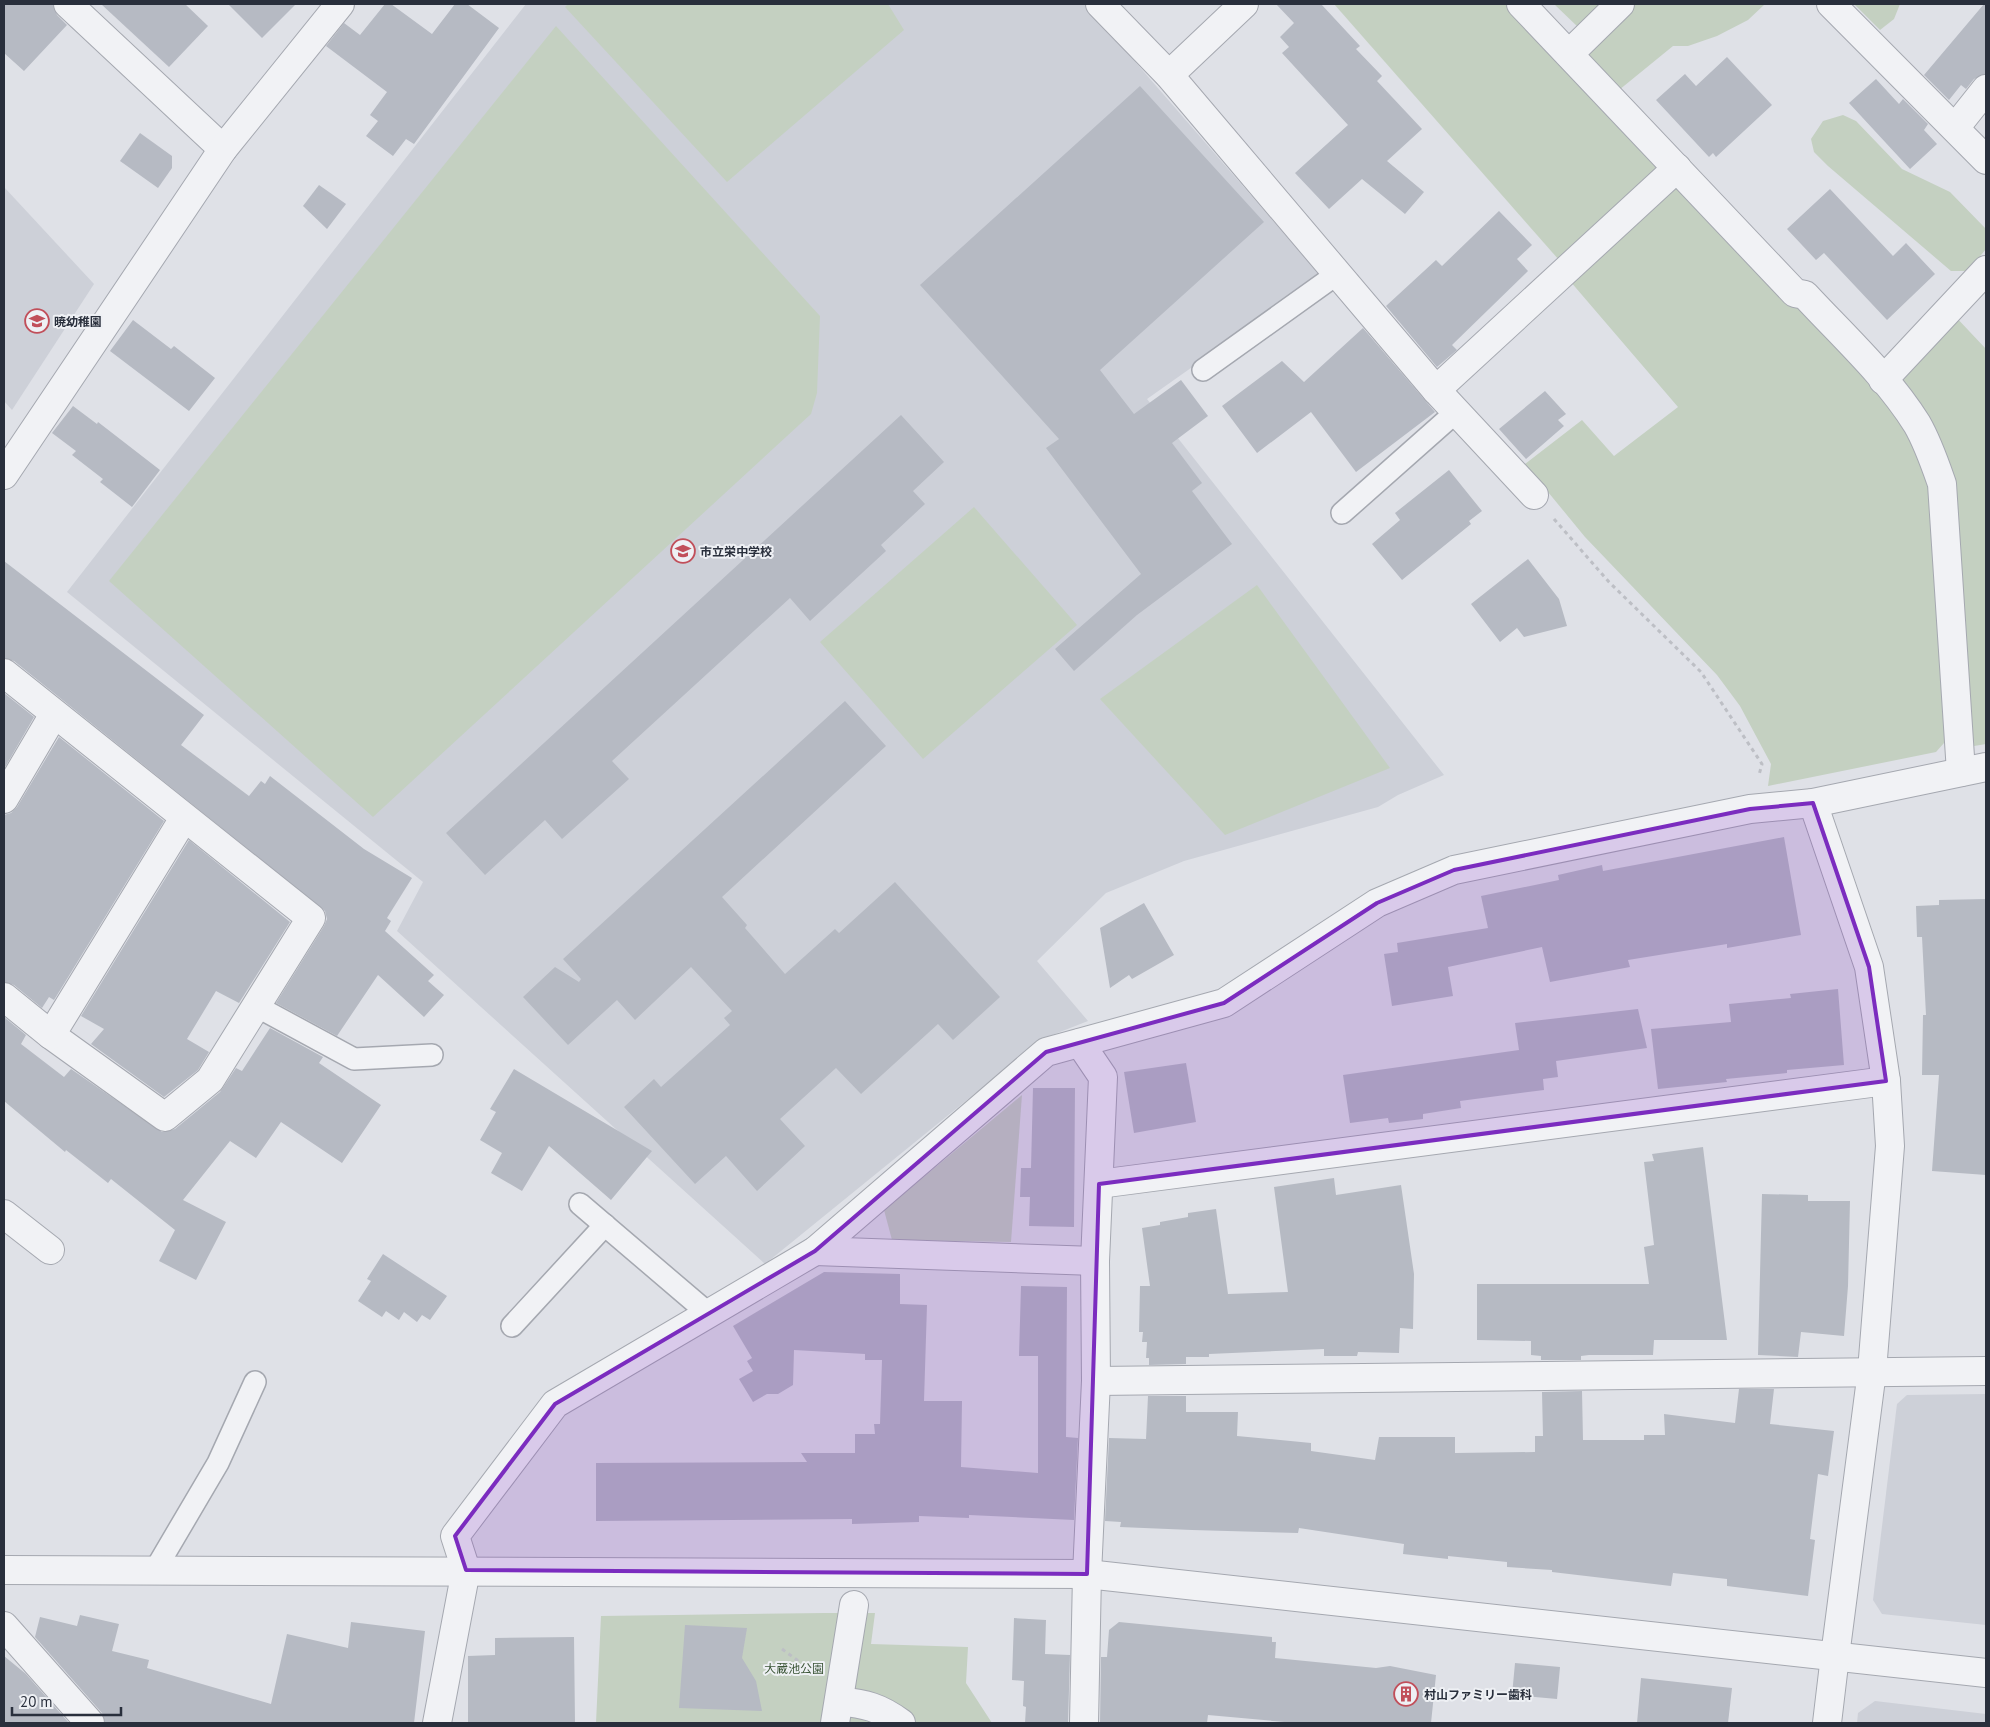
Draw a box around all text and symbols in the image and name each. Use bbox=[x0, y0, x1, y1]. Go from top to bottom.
school or university icon: 暁幼稚園 bbox=[24, 308, 50, 334]
place label: 暁幼稚園 bbox=[54, 314, 102, 329]
school or university icon: 市立栄中学校 bbox=[670, 538, 696, 564]
place label: 市立栄中学校 bbox=[700, 544, 772, 559]
park label: 大蔵池公園 bbox=[764, 1661, 824, 1676]
building icon: 村山ファミリー歯科 bbox=[1393, 1681, 1419, 1707]
scale bar bbox=[12, 1684, 121, 1716]
place label: 村山ファミリー歯科 bbox=[1424, 1687, 1532, 1702]
text: 20 m bbox=[20, 1692, 53, 1711]

